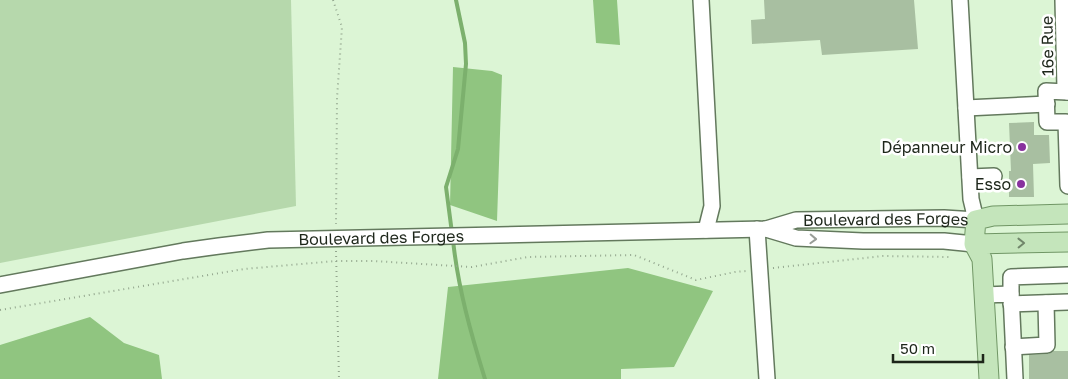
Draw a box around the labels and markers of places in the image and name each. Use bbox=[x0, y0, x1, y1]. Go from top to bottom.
place label: Dépanneur Micro bbox=[881, 137, 1012, 157]
marker: Dépanneur Micro bbox=[1016, 141, 1028, 153]
place label: Esso bbox=[975, 174, 1011, 194]
marker: Esso bbox=[1015, 178, 1027, 190]

